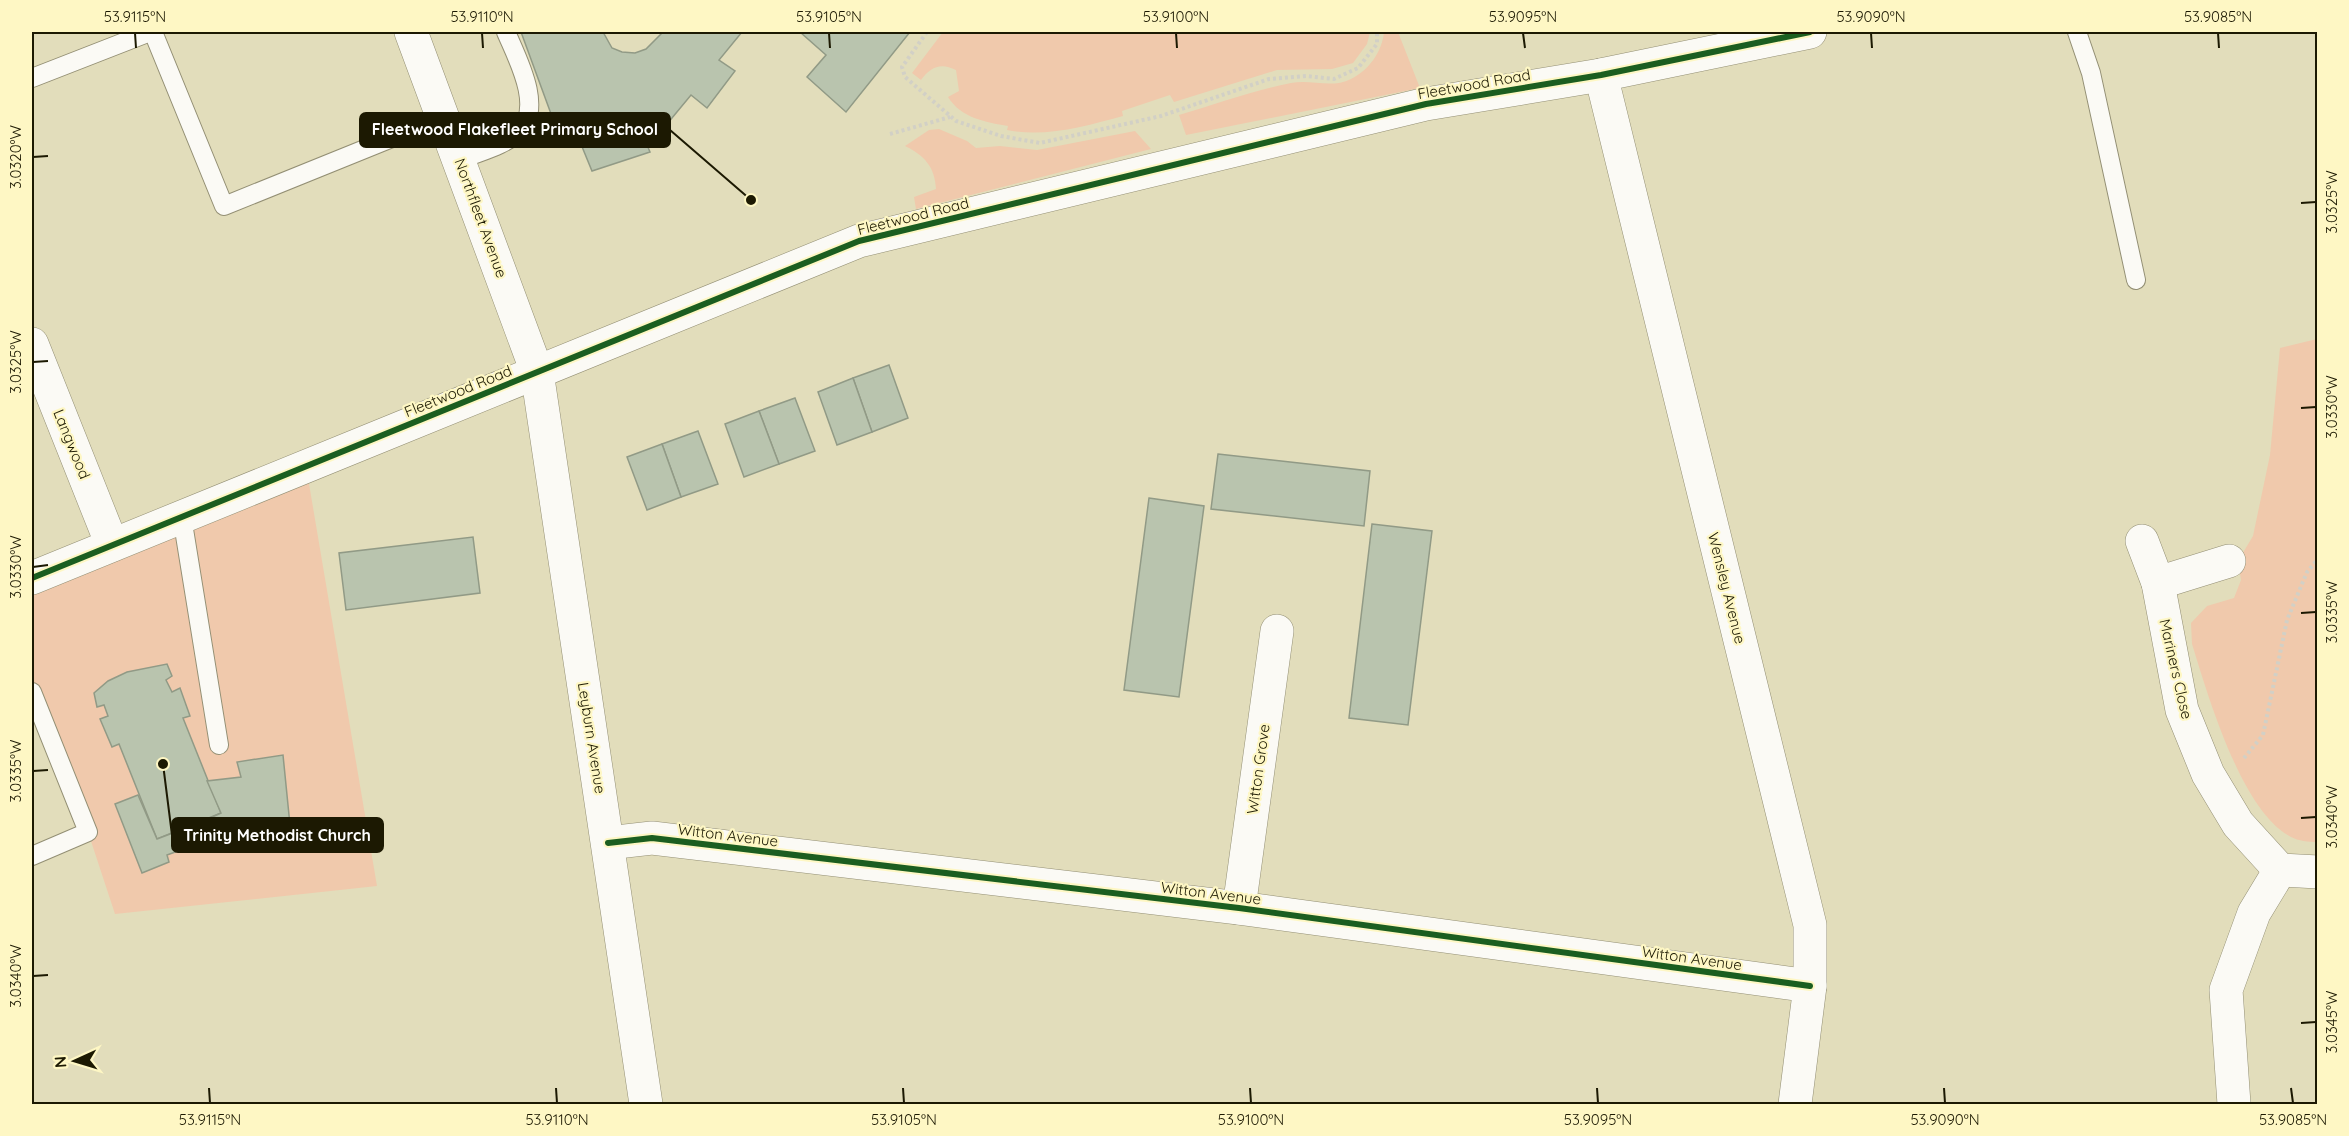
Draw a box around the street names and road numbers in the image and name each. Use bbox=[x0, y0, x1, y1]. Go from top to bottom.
street label: Fleetwood Road bbox=[1416, 65, 1532, 103]
street label: Northfleet Avenue bbox=[451, 156, 511, 280]
street label: Fleetwood Road bbox=[855, 193, 971, 239]
street label: Fleetwood Road bbox=[401, 361, 515, 421]
street label: Langwood bbox=[49, 406, 95, 482]
street label: Wensley Avenue bbox=[1704, 530, 1750, 646]
street label: Mariners Close bbox=[2155, 617, 2197, 721]
street label: Leyburn Avenue bbox=[574, 681, 610, 795]
street label: Witton Grove bbox=[1242, 723, 1274, 815]
street label: Witton Avenue bbox=[677, 819, 779, 851]
street label: Witton Avenue bbox=[1160, 877, 1262, 909]
street label: Witton Avenue bbox=[1641, 942, 1743, 974]

